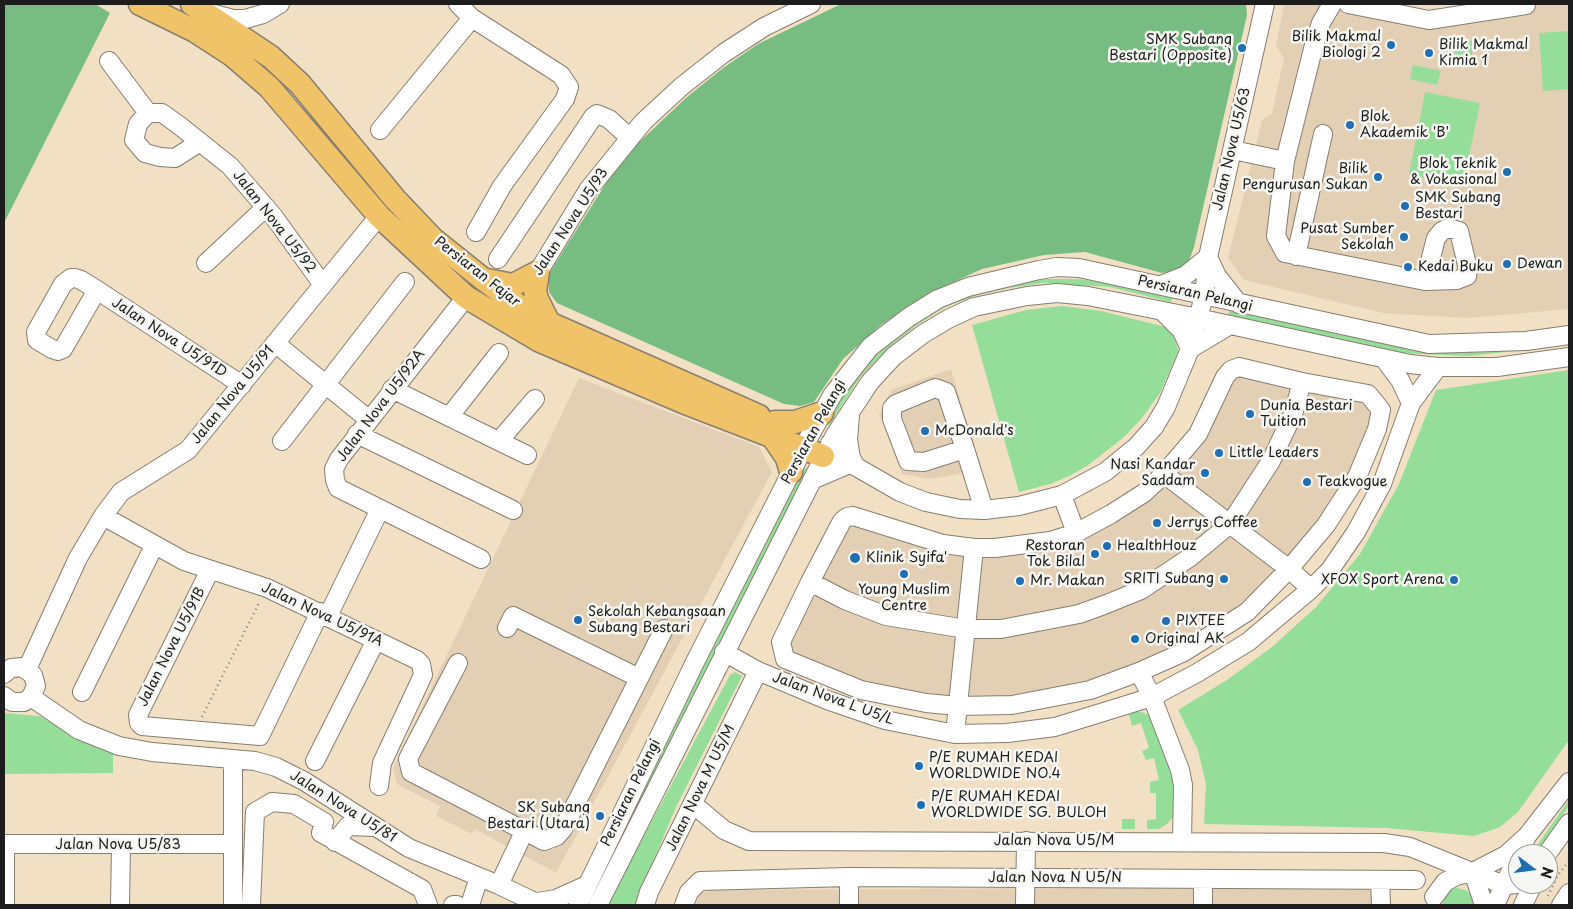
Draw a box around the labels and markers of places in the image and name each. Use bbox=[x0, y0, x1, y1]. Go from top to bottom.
place label: Bilik Makmal Biologi 2 bbox=[1292, 29, 1381, 62]
place label: SMK Subang Bestari (Opposite) bbox=[1109, 32, 1232, 64]
place label: Bilik Makmal Kimia 1 bbox=[1439, 37, 1528, 70]
marker: Bilik Makmal Biologi 2 bbox=[1385, 39, 1397, 51]
marker: SMK Subang Bestari (Opposite) bbox=[1236, 42, 1248, 54]
marker: Bilik Makmal Kimia 1 bbox=[1423, 47, 1435, 59]
place label: Blok Akademik 'B' bbox=[1360, 109, 1449, 142]
marker: Blok Akademik 'B' bbox=[1344, 119, 1356, 131]
place label: Blok Teknik & Vokasional bbox=[1410, 156, 1497, 188]
place label: Bilik Pengurusan Sukan bbox=[1242, 161, 1368, 193]
marker: Blok Teknik & Vokasional bbox=[1501, 166, 1513, 178]
marker: Bilik Pengurusan Sukan bbox=[1372, 171, 1384, 183]
place label: SMK Subang Bestari bbox=[1415, 190, 1501, 222]
marker: SMK Subang Bestari bbox=[1399, 200, 1411, 212]
place label: Pusat Sumber Sekolah bbox=[1300, 221, 1394, 253]
marker: Pusat Sumber Sekolah bbox=[1398, 231, 1410, 243]
place label: Dewan bbox=[1517, 256, 1562, 272]
marker: Dewan bbox=[1501, 258, 1513, 270]
place label: Kedai Buku bbox=[1418, 259, 1493, 275]
marker: Kedai Buku bbox=[1402, 261, 1414, 273]
place label: Dunia Bestari Tuition bbox=[1260, 398, 1353, 431]
marker: Dunia Bestari Tuition bbox=[1244, 408, 1256, 420]
place label: McDonald's bbox=[935, 423, 1014, 439]
marker: McDonald's bbox=[919, 425, 931, 437]
place label: Little Leaders bbox=[1229, 445, 1319, 461]
marker: Little Leaders bbox=[1213, 447, 1225, 459]
place label: Nasi Kandar Saddam bbox=[1110, 457, 1195, 490]
marker: Nasi Kandar Saddam bbox=[1199, 467, 1211, 479]
place label: Teakvogue bbox=[1317, 474, 1387, 490]
marker: Teakvogue bbox=[1301, 476, 1313, 488]
place label: Jerrys Coffee bbox=[1167, 515, 1258, 531]
marker: Jerrys Coffee bbox=[1151, 517, 1163, 529]
place label: Restoran Tok Bilal bbox=[1025, 538, 1085, 570]
place label: HealthHouz bbox=[1117, 538, 1196, 554]
marker: HealthHouz bbox=[1101, 540, 1113, 552]
marker: Restoran Tok Bilal bbox=[1089, 548, 1101, 560]
place label: Klinik Syifa' bbox=[866, 550, 947, 566]
marker: Klinik Syifa' bbox=[848, 551, 862, 565]
marker: Young Muslim Centre bbox=[898, 568, 910, 580]
place label: SRITI Subang bbox=[1123, 571, 1214, 587]
place label: XFOX Sport Arena bbox=[1321, 572, 1444, 588]
place label: Mr. Makan bbox=[1030, 573, 1105, 589]
marker: SRITI Subang bbox=[1218, 573, 1230, 585]
marker: XFOX Sport Arena bbox=[1448, 574, 1460, 586]
marker: Mr. Makan bbox=[1014, 575, 1026, 587]
place label: Young Muslim Centre bbox=[858, 582, 950, 614]
place label: Sekolah Kebangsaan Subang Bestari bbox=[588, 604, 726, 636]
place label: PIXTEE bbox=[1176, 613, 1225, 629]
marker: Sekolah Kebangsaan Subang Bestari bbox=[572, 614, 584, 626]
marker: PIXTEE bbox=[1160, 615, 1172, 627]
place label: Original AK bbox=[1145, 631, 1225, 647]
marker: Original AK bbox=[1129, 633, 1141, 645]
place label: P/E RUMAH KEDAI WORLDWIDE NO.4 bbox=[929, 750, 1061, 782]
marker: P/E RUMAH KEDAI WORLDWIDE NO.4 bbox=[913, 760, 925, 772]
place label: P/E RUMAH KEDAI WORLDWIDE SG. BULOH bbox=[931, 789, 1107, 822]
marker: P/E RUMAH KEDAI WORLDWIDE SG. BULOH bbox=[915, 799, 927, 811]
place label: SK Subang Bestari (Utara) bbox=[487, 800, 590, 832]
marker: SK Subang Bestari (Utara) bbox=[594, 810, 606, 822]

